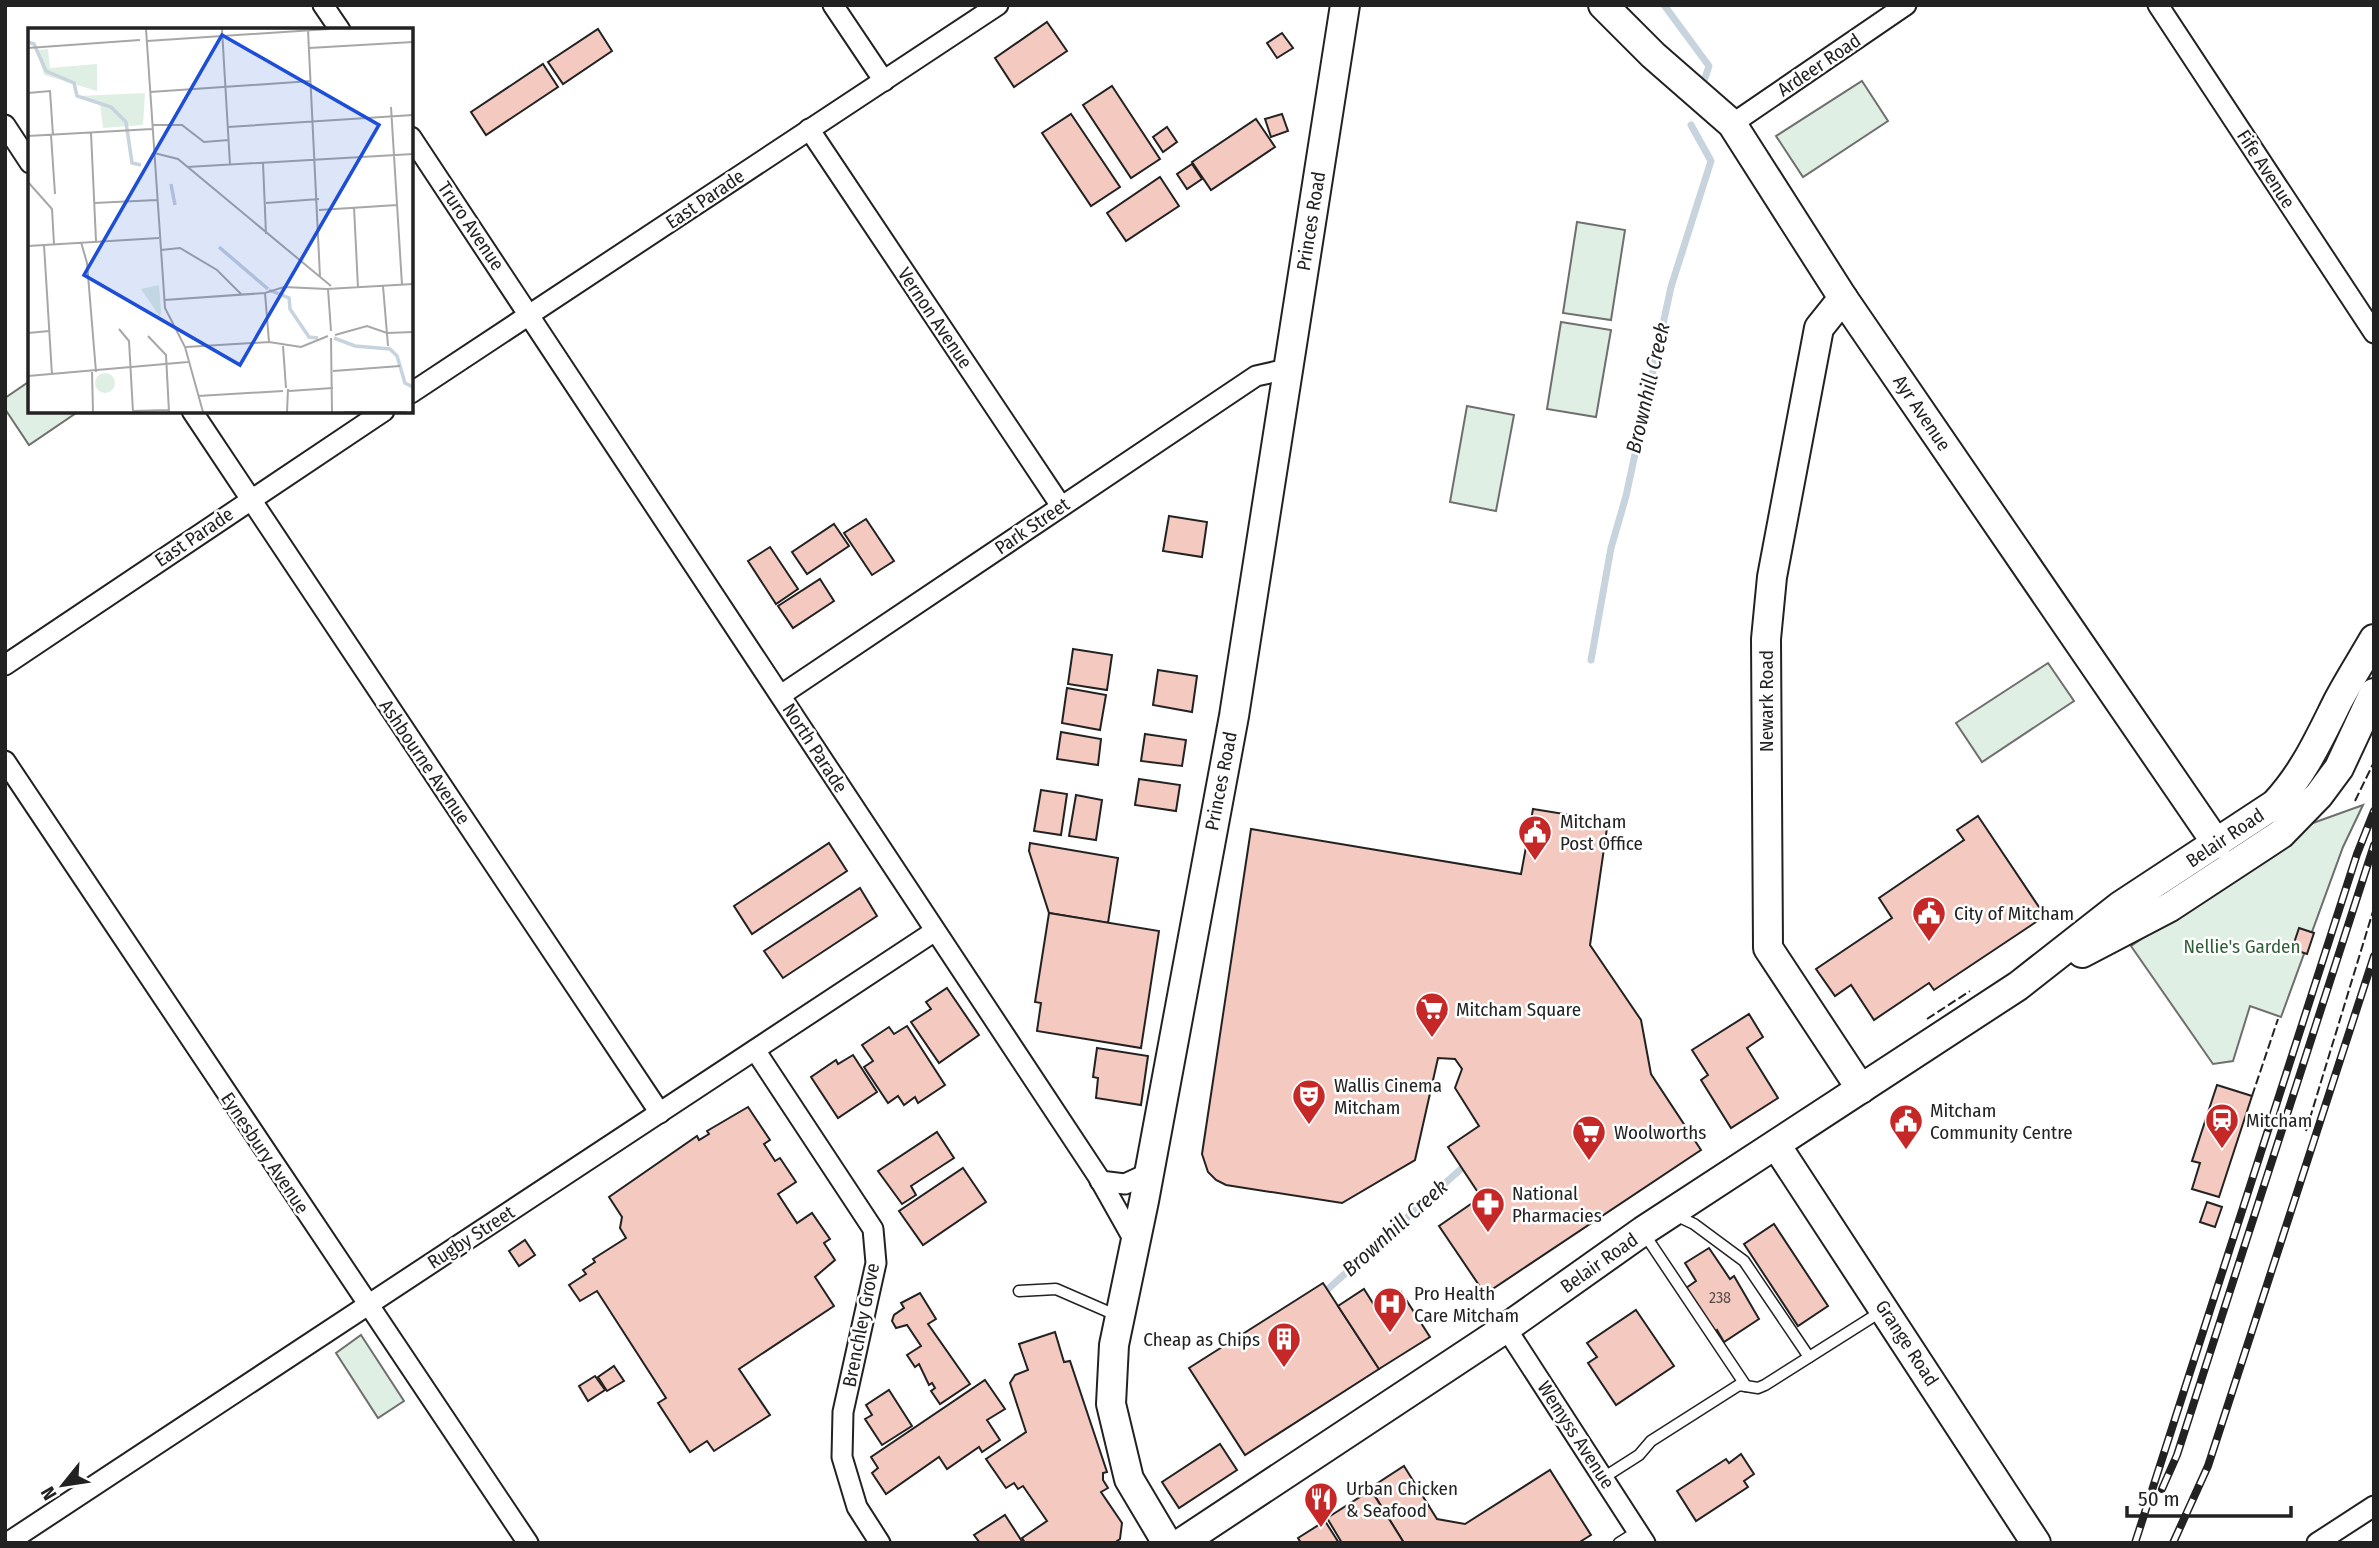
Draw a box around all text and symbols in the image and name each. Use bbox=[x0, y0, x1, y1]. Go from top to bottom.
inset map bbox=[28, 28, 413, 413]
street label: Ardeer Road bbox=[1773, 29, 1865, 101]
street label: Fife Avenue bbox=[2232, 125, 2300, 213]
street label: East Parade bbox=[661, 164, 749, 234]
street label: Princes Road bbox=[1292, 170, 1330, 272]
street label: Truro Avenue bbox=[433, 177, 509, 275]
street label: Vernon Avenue bbox=[893, 263, 977, 373]
water label: Brownhill Creek bbox=[1620, 320, 1676, 456]
street label: Ayr Avenue bbox=[1888, 371, 1956, 455]
street label: Park Street bbox=[990, 492, 1074, 559]
street label: East Parade bbox=[150, 502, 238, 572]
street label: Newark Road bbox=[1755, 650, 1778, 752]
street label: Ashbourne Avenue bbox=[375, 695, 475, 829]
street label: North Parade bbox=[778, 699, 852, 797]
street label: Princes Road bbox=[1200, 730, 1242, 832]
street label: Belair Road bbox=[2182, 803, 2268, 873]
place label: Mitcham Post Office bbox=[1560, 810, 1643, 855]
public building icon: Mitcham Post Office bbox=[1516, 813, 1554, 862]
public building icon: City of Mitcham bbox=[1910, 894, 1948, 943]
place label: City of Mitcham bbox=[1954, 902, 2074, 925]
park label: Nellie's Garden bbox=[2183, 935, 2301, 958]
supermarket icon: Mitcham Square bbox=[1413, 990, 1451, 1039]
place label: Mitcham Square bbox=[1456, 998, 1581, 1021]
place label: Wallis Cinema Mitcham bbox=[1334, 1074, 1442, 1119]
theatre icon: Wallis Cinema Mitcham bbox=[1290, 1077, 1328, 1126]
street label: Eynesbury Avenue bbox=[216, 1088, 314, 1218]
place label: Mitcham Community Centre bbox=[1930, 1099, 2073, 1144]
station icon: Mitcham bbox=[2203, 1101, 2241, 1150]
public building icon: Mitcham Community Centre bbox=[1887, 1102, 1925, 1151]
place label: Mitcham bbox=[2246, 1109, 2312, 1132]
supermarket icon: Woolworths bbox=[1570, 1113, 1608, 1162]
place label: Woolworths bbox=[1614, 1121, 1706, 1144]
water label: Brownhill Creek bbox=[1337, 1174, 1453, 1282]
place label: National Pharmacies bbox=[1512, 1182, 1602, 1227]
pharmacy icon: National Pharmacies bbox=[1469, 1185, 1507, 1234]
street label: Rugby Street bbox=[423, 1200, 519, 1274]
street label: Belair Road bbox=[1556, 1228, 1642, 1298]
street label: Brenchley Grove bbox=[838, 1261, 884, 1389]
place label: Pro Health Care Mitcham bbox=[1414, 1282, 1519, 1327]
hospital icon: Pro Health Care Mitcham bbox=[1371, 1285, 1409, 1334]
house number: 238 bbox=[1709, 1288, 1731, 1307]
street label: Grange Road bbox=[1871, 1296, 1943, 1390]
building icon: Cheap as Chips bbox=[1265, 1320, 1303, 1369]
place label: Cheap as Chips bbox=[1143, 1328, 1260, 1351]
street label: Wemyss Avenue bbox=[1533, 1377, 1619, 1493]
north arrow bbox=[28, 1450, 98, 1520]
scale bar bbox=[2127, 1474, 2292, 1518]
place label: Urban Chicken & Seafood bbox=[1346, 1477, 1458, 1522]
restaurant icon: Urban Chicken & Seafood bbox=[1302, 1480, 1340, 1529]
text: N bbox=[36, 1483, 62, 1504]
text: 50 m bbox=[2138, 1486, 2180, 1512]

